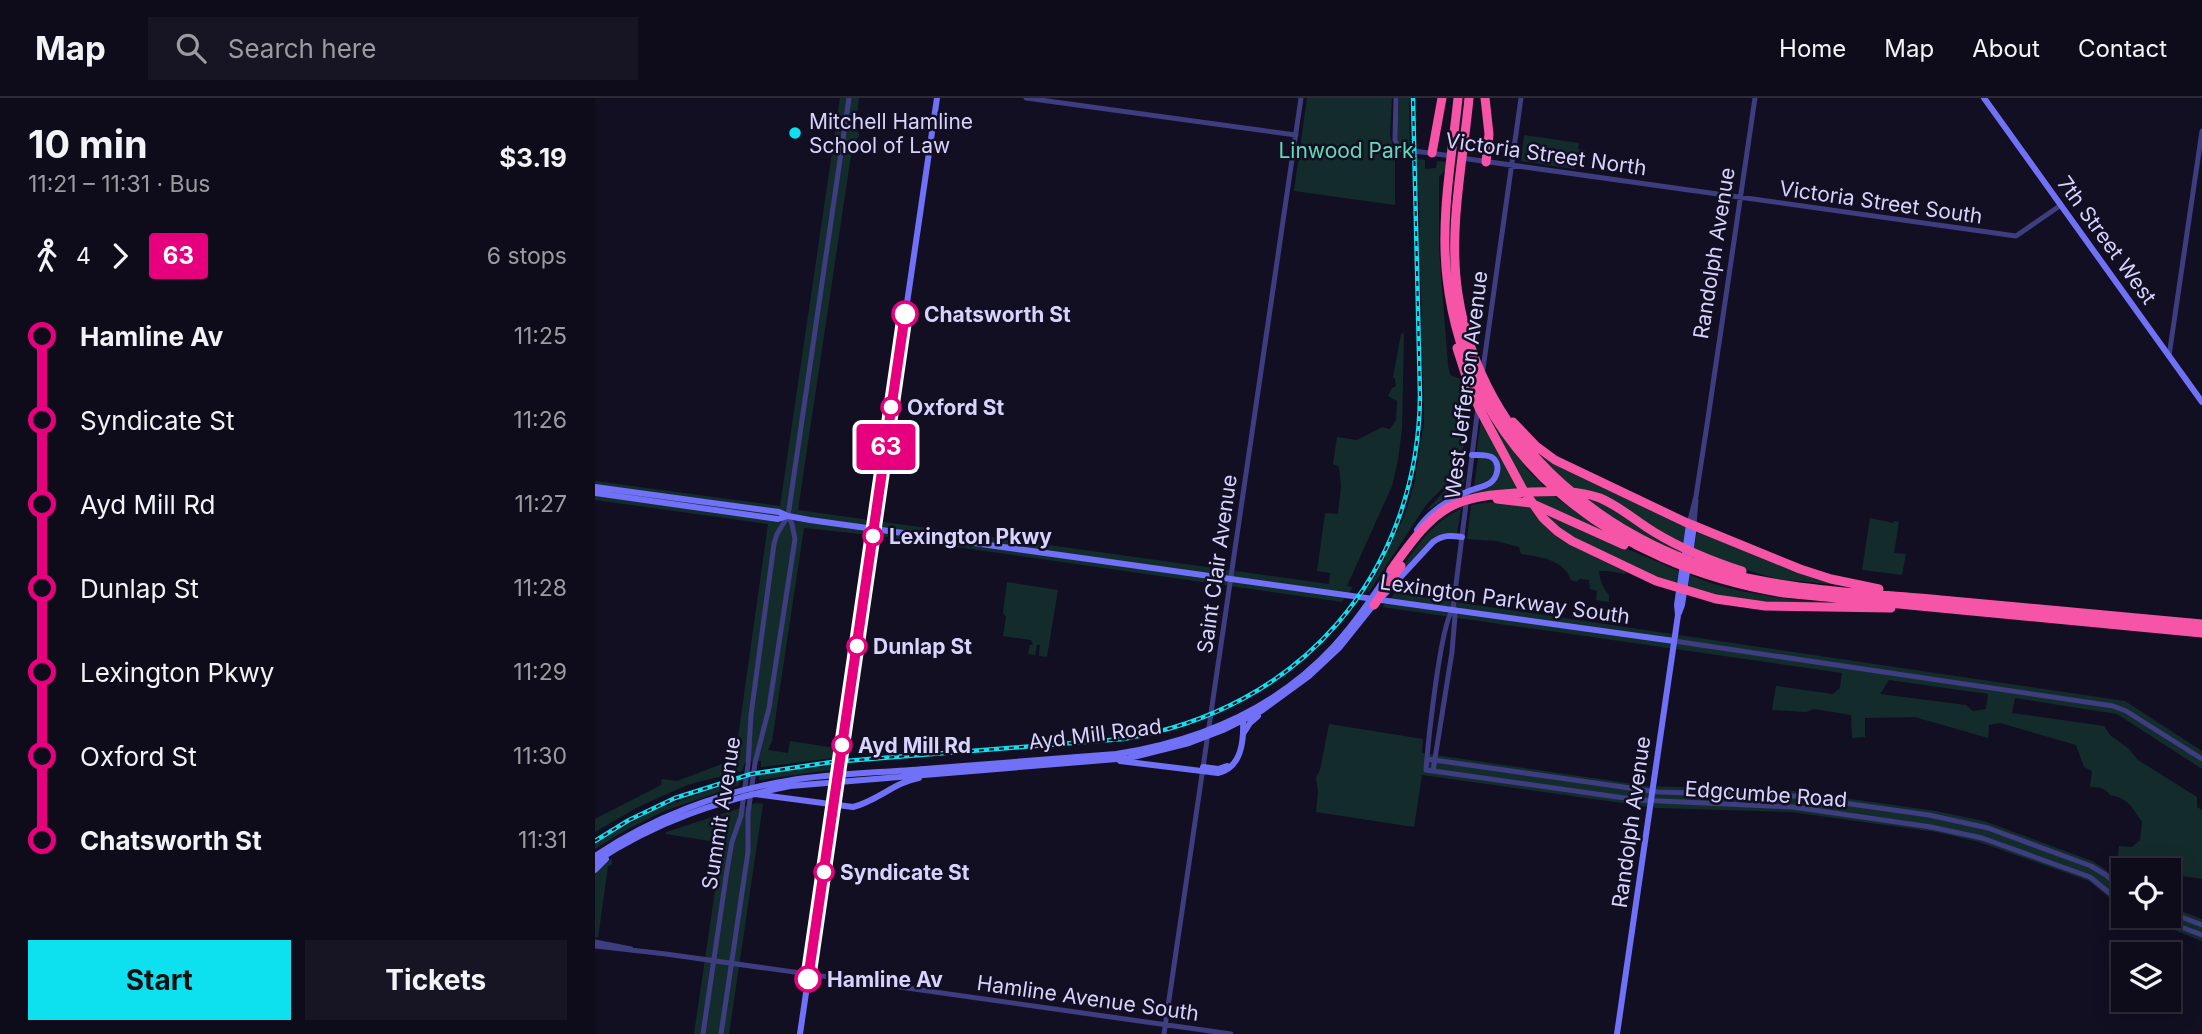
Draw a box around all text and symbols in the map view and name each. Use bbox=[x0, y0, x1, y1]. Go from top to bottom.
search box bbox=[148, 17, 638, 80]
text: Map bbox=[35, 28, 106, 68]
icon: search bbox=[172, 29, 210, 67]
text: Search here bbox=[228, 33, 376, 64]
text: Home bbox=[1779, 34, 1846, 63]
text: Map bbox=[1884, 34, 1934, 63]
text: About bbox=[1972, 34, 2040, 63]
text: Contact bbox=[2078, 34, 2167, 63]
place label: Mitchell Hamline School of Law bbox=[809, 109, 973, 158]
text: 10 min bbox=[28, 121, 148, 167]
marker: Mitchell Hamline School of Law bbox=[787, 125, 803, 141]
street label: Victoria Street North bbox=[1444, 127, 1648, 181]
park label: Linwood Park bbox=[1278, 138, 1414, 163]
text: $3.19 bbox=[499, 142, 567, 173]
street label: Randolph Avenue bbox=[1688, 166, 1740, 340]
text: 11:21 – 11:31 · Bus bbox=[28, 170, 210, 198]
street label: 7th Street West bbox=[2052, 171, 2162, 309]
street label: Victoria Street South bbox=[1778, 175, 1984, 229]
icon: walk bbox=[28, 237, 66, 275]
icon: forward bbox=[101, 237, 139, 275]
text: 63 bbox=[163, 241, 194, 270]
text: 4 bbox=[76, 242, 91, 270]
text: 6 stops bbox=[487, 242, 567, 270]
street label: West Jefferson Avenue bbox=[1440, 269, 1492, 501]
marker: Chatsworth St bbox=[892, 301, 918, 327]
place label: Chatsworth St bbox=[924, 302, 1071, 327]
text: Hamline Av bbox=[80, 321, 223, 352]
text: 11:25 bbox=[514, 322, 567, 350]
place label: Oxford St bbox=[907, 395, 1004, 420]
marker: Oxford St bbox=[881, 397, 901, 417]
text: Syndicate St bbox=[80, 405, 235, 436]
text: 11:26 bbox=[513, 406, 567, 434]
line badge: 63 bbox=[855, 424, 917, 470]
text: 63 bbox=[870, 432, 902, 461]
street label: Saint Clair Avenue bbox=[1192, 473, 1242, 655]
text: Ayd Mill Rd bbox=[80, 489, 215, 520]
text: 11:27 bbox=[515, 490, 567, 518]
place label: Lexington Pkwy bbox=[889, 524, 1052, 549]
marker: Lexington Pkwy bbox=[863, 526, 883, 546]
street label: Lexington Parkway South bbox=[1378, 569, 1632, 629]
text: Dunlap St bbox=[80, 573, 199, 604]
text: 11:28 bbox=[513, 574, 567, 602]
place label: Dunlap St bbox=[873, 634, 972, 659]
marker: Dunlap St bbox=[847, 636, 867, 656]
text: Lexington Pkwy bbox=[80, 657, 274, 688]
text: 11:29 bbox=[513, 658, 567, 686]
street label: Ayd Mill Road bbox=[1027, 713, 1163, 755]
place label: Ayd Mill Rd bbox=[858, 733, 971, 758]
street label: Summit Avenue bbox=[697, 735, 745, 891]
marker: Ayd Mill Rd bbox=[832, 735, 852, 755]
street label: Randolph Avenue bbox=[1607, 735, 1655, 909]
text: Oxford St bbox=[80, 741, 197, 772]
text: 11:30 bbox=[513, 742, 567, 770]
street label: Edgcumbe Road bbox=[1684, 776, 1848, 812]
text: Chatsworth St bbox=[80, 825, 262, 856]
text: 11:31 bbox=[518, 826, 567, 854]
map controls bbox=[2111, 858, 2181, 1012]
button: locate bbox=[2111, 858, 2181, 928]
place label: Syndicate St bbox=[840, 860, 970, 885]
marker: Syndicate St bbox=[814, 862, 834, 882]
button: Start bbox=[28, 940, 291, 1020]
button: Tickets bbox=[305, 940, 567, 1020]
button: layers bbox=[2111, 942, 2181, 1012]
marker: Hamline Av bbox=[795, 966, 821, 992]
place label: Hamline Av bbox=[827, 967, 943, 992]
street label: Hamline Avenue South bbox=[975, 970, 1201, 1026]

